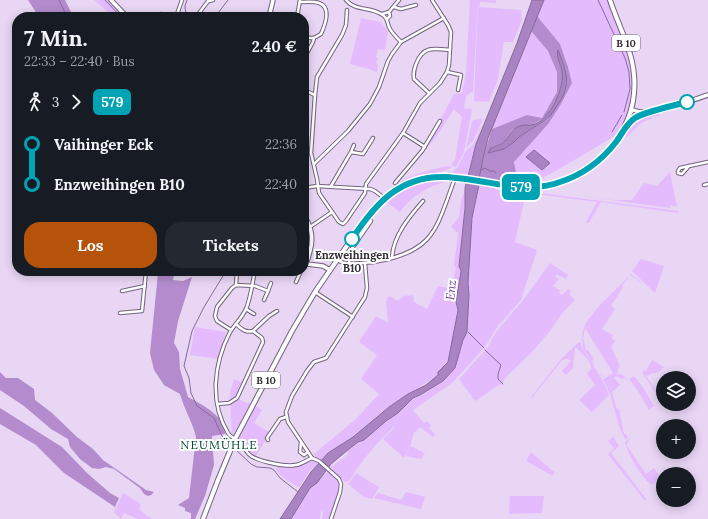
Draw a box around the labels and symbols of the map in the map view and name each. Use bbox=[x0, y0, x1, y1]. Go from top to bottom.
road number: B 10 bbox=[612, 35, 640, 51]
unlabelled marker bbox=[679, 94, 695, 110]
line badge: 579 bbox=[498, 174, 544, 200]
marker: Enzweihingen B10 bbox=[344, 231, 360, 247]
place label: Enzweihingen B10 bbox=[315, 248, 389, 275]
water label: Enz bbox=[442, 279, 459, 301]
road number: B 10 bbox=[252, 372, 280, 388]
district label: NEUMÜHLE bbox=[180, 437, 258, 452]

